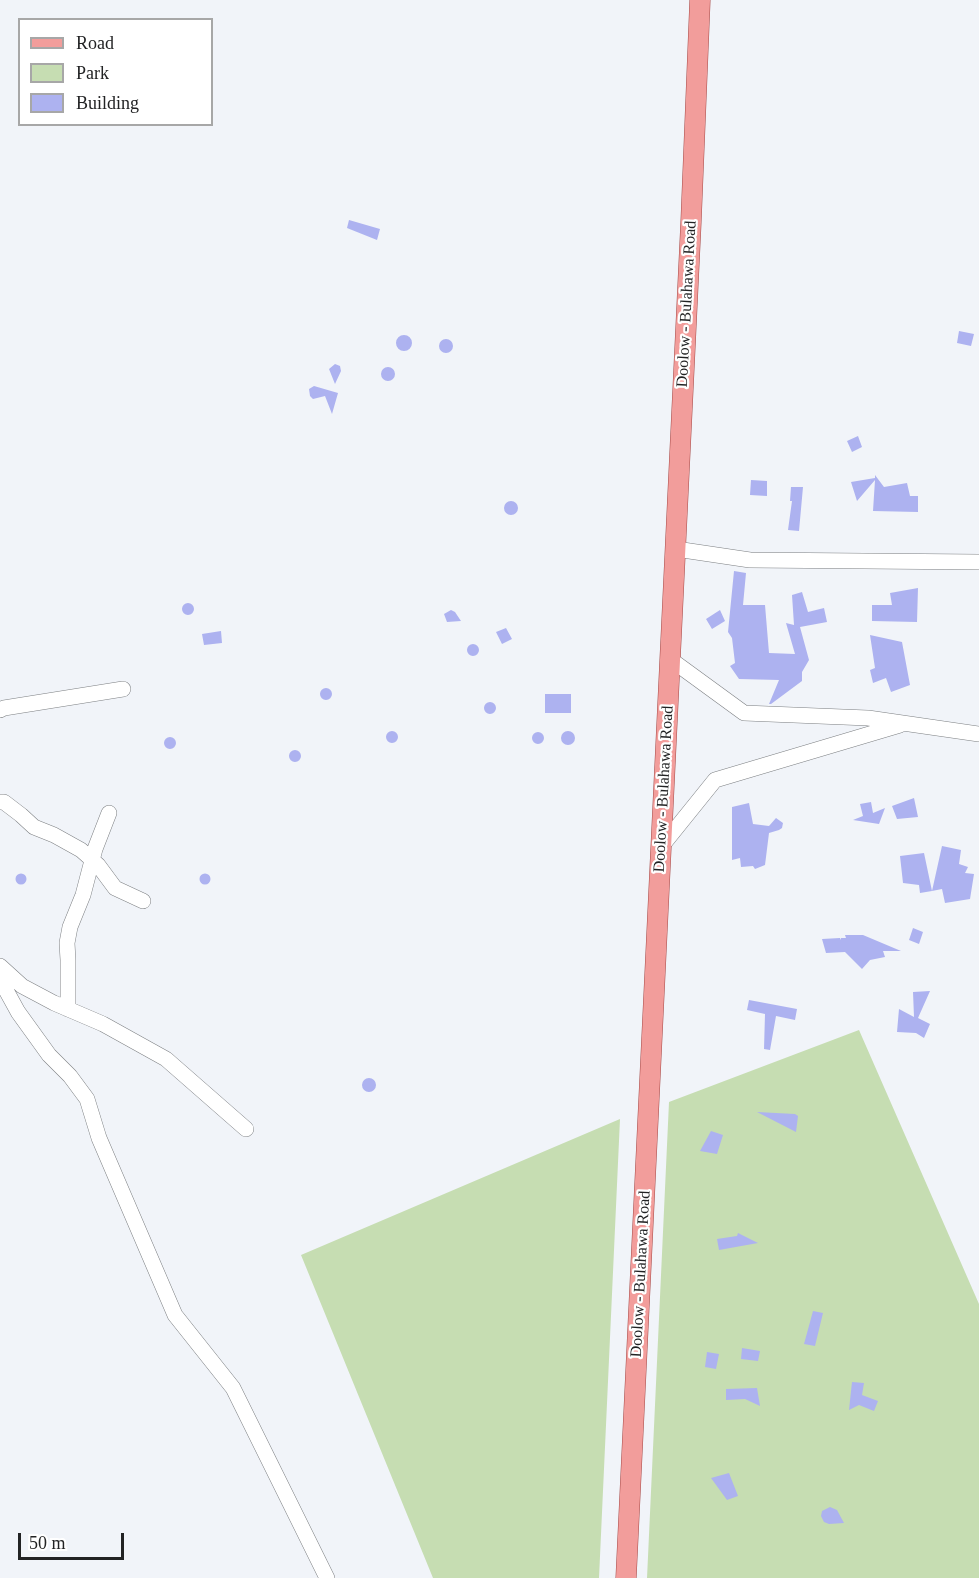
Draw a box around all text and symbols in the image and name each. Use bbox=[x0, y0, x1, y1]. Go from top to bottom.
legend bbox=[18, 18, 213, 126]
text: Road bbox=[76, 33, 114, 53]
text: Park bbox=[76, 63, 109, 83]
text: Building bbox=[76, 93, 139, 113]
street label: Doolow - Bulahawa Road bbox=[673, 220, 701, 388]
street label: Doolow - Bulahawa Road bbox=[650, 705, 678, 873]
street label: Doolow - Bulahawa Road bbox=[627, 1190, 655, 1358]
scale bar bbox=[21, 1521, 128, 1559]
text: 50 m bbox=[29, 1533, 66, 1553]

